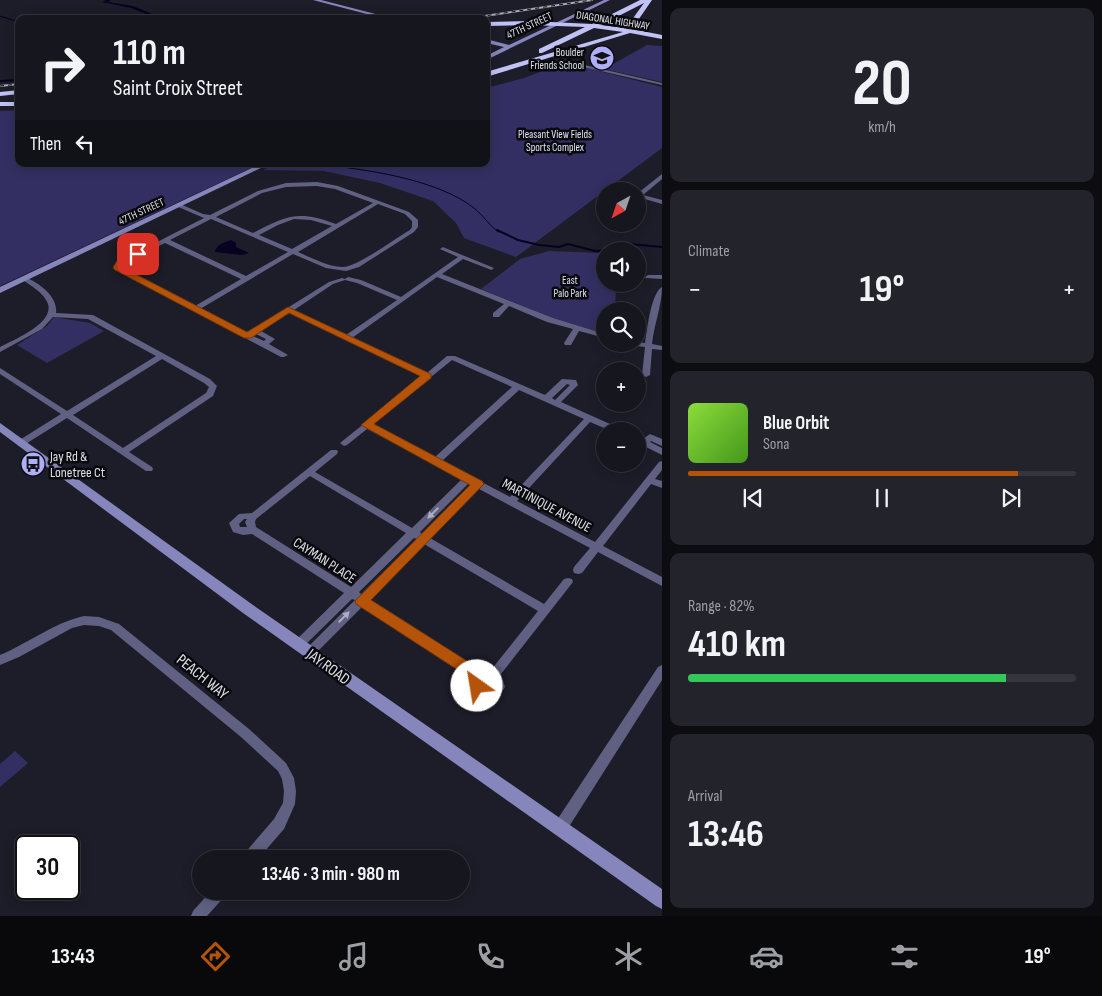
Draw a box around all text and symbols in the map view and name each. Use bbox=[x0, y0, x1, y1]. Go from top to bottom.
street label: DIAGONAL HIGHWAY bbox=[575, 8, 651, 33]
street label: 47TH STREET bbox=[504, 9, 555, 42]
text: 110 m bbox=[113, 32, 186, 75]
icon: right bbox=[30, 35, 95, 100]
school or university icon: Boulder Friends School bbox=[589, 45, 615, 71]
place label: Boulder Friends School bbox=[530, 46, 584, 72]
text: 20 bbox=[852, 46, 912, 124]
text: Saint Croix Street bbox=[113, 75, 243, 102]
text: km/h bbox=[868, 118, 896, 137]
park label: Pleasant View Fields Sports Complex bbox=[518, 128, 592, 154]
icon: left bbox=[71, 130, 99, 158]
text: Then bbox=[30, 133, 61, 156]
north arrow bbox=[596, 182, 646, 232]
map controls bbox=[596, 182, 646, 472]
street label: 47TH STREET bbox=[116, 195, 167, 228]
pin bbox=[117, 233, 159, 275]
icon: arrive bbox=[124, 240, 152, 268]
button: sound bbox=[596, 242, 646, 292]
text: Climate bbox=[688, 242, 730, 261]
text: 19° bbox=[860, 267, 904, 312]
text: − bbox=[688, 273, 702, 306]
text: + bbox=[1062, 273, 1076, 306]
park label: East Palo Park bbox=[553, 274, 587, 300]
button: search bbox=[596, 302, 646, 352]
button: + bbox=[596, 362, 646, 412]
text: Blue Orbit bbox=[763, 412, 829, 435]
button: − bbox=[596, 422, 646, 472]
text: Sona bbox=[763, 435, 790, 454]
place label: Jay Rd & Lonetree Ct bbox=[49, 448, 105, 481]
bus stop icon: Jay Rd & Lonetree Ct bbox=[20, 451, 46, 477]
street label: MARTINIQUE AVENUE bbox=[499, 475, 594, 536]
icon: previous bbox=[739, 484, 767, 512]
icon: pause bbox=[868, 484, 896, 512]
icon: next bbox=[997, 484, 1025, 512]
one-way arrow bbox=[427, 507, 439, 519]
street label: CAYMAN PLACE bbox=[290, 534, 359, 587]
text: Range · 82% bbox=[688, 597, 755, 616]
one-way arrow bbox=[338, 612, 350, 624]
text: 410 km bbox=[688, 622, 786, 667]
street label: JAY ROAD bbox=[302, 645, 353, 689]
street label: PEACH WAY bbox=[172, 651, 232, 704]
position arrow bbox=[450, 659, 502, 711]
text: Arrival bbox=[688, 787, 722, 806]
text: 13:46 bbox=[688, 812, 764, 857]
speed limit sign: 30 bbox=[15, 835, 80, 900]
text: 13:46 · 3 min · 980 m bbox=[262, 863, 400, 886]
icon: directions bbox=[198, 939, 233, 974]
icon: music bbox=[336, 939, 371, 974]
icon: phone bbox=[473, 939, 508, 974]
icon: climate bbox=[611, 939, 646, 974]
icon: car bbox=[749, 939, 784, 974]
icon: filters bbox=[887, 939, 922, 974]
text: 13:43 bbox=[51, 943, 95, 970]
text: 19° bbox=[1025, 943, 1051, 970]

